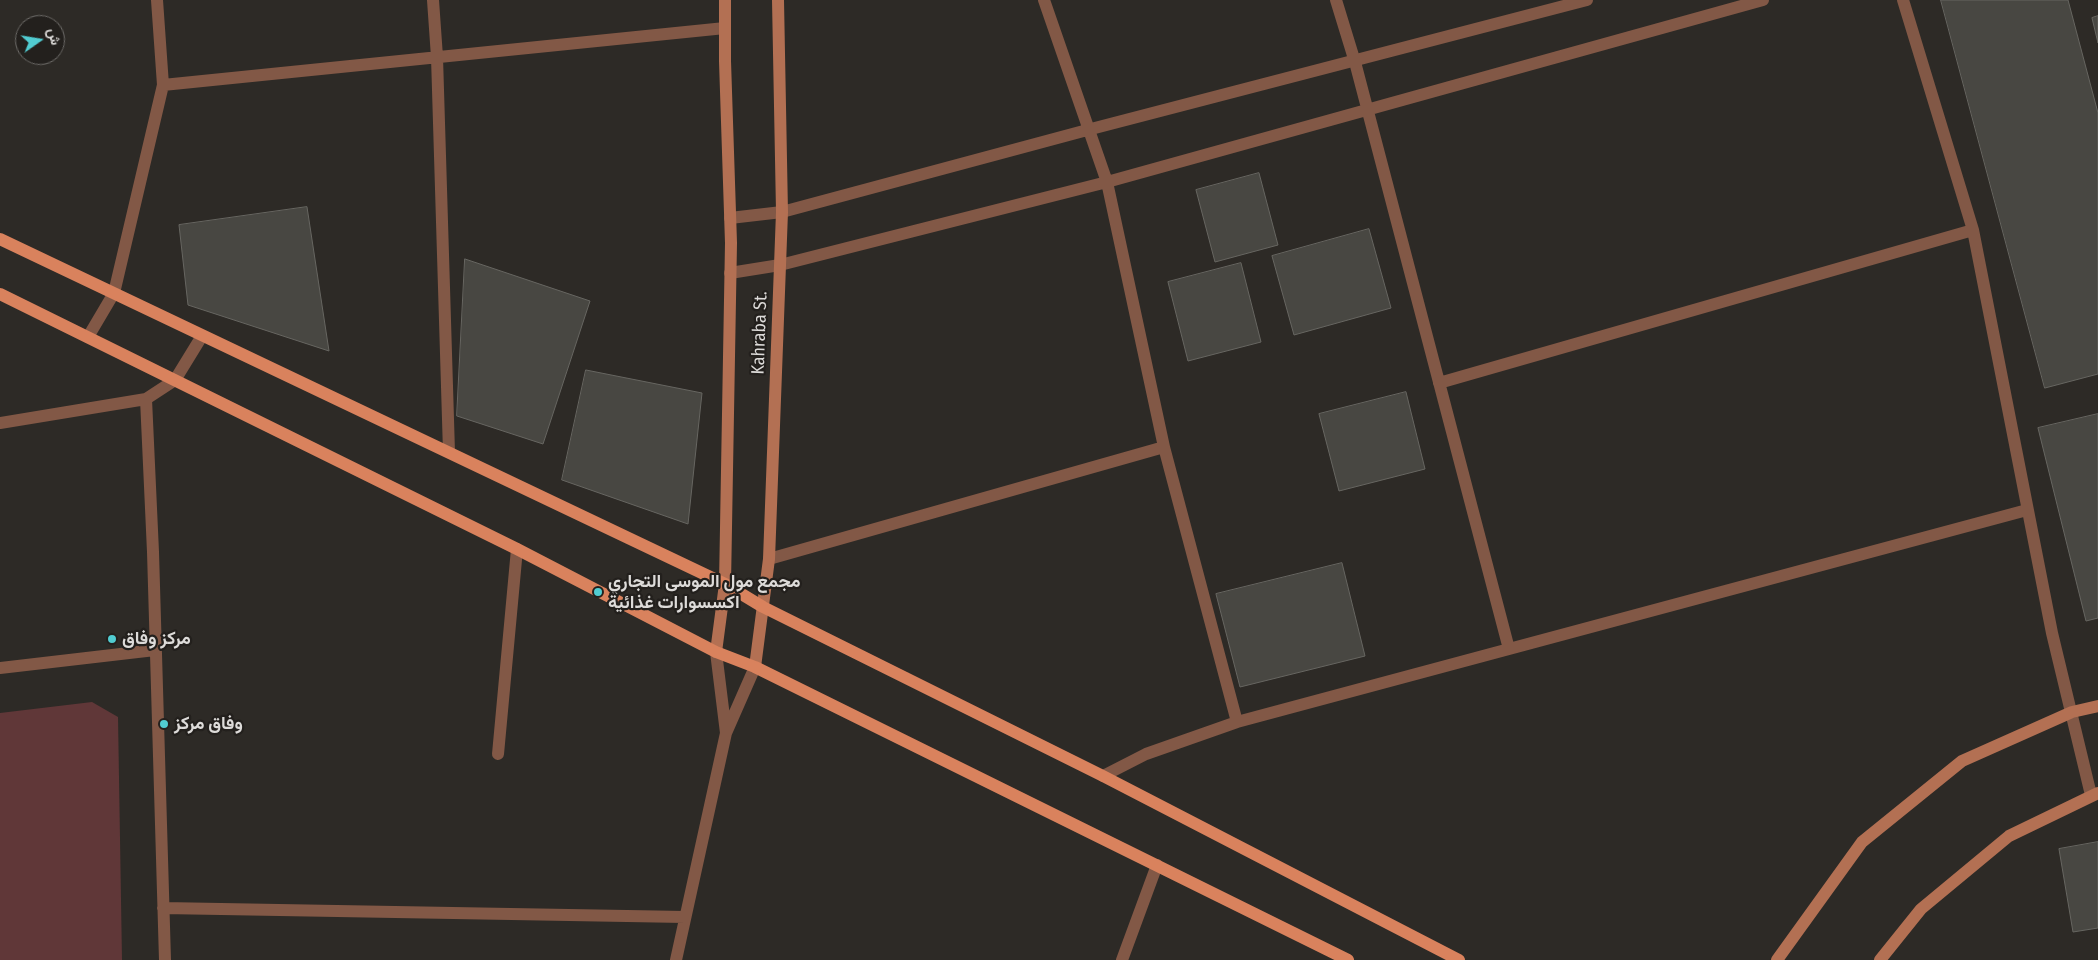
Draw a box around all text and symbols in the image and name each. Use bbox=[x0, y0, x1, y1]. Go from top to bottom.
north arrow bbox=[15, 15, 65, 65]
text: ش bbox=[44, 27, 64, 47]
street label: Kahraba St. bbox=[748, 291, 772, 375]
place label: مجمع مول الموسى التجاري اكسسوارات غذائية bbox=[608, 571, 800, 614]
marker: مجمع مول الموسى التجاري اكسسوارات غذائية bbox=[592, 586, 604, 598]
place label: مركز وفاق bbox=[122, 628, 191, 650]
marker: مركز وفاق bbox=[106, 633, 118, 645]
place label: وفاق مركز bbox=[174, 713, 243, 735]
marker: وفاق مركز bbox=[158, 718, 170, 730]

